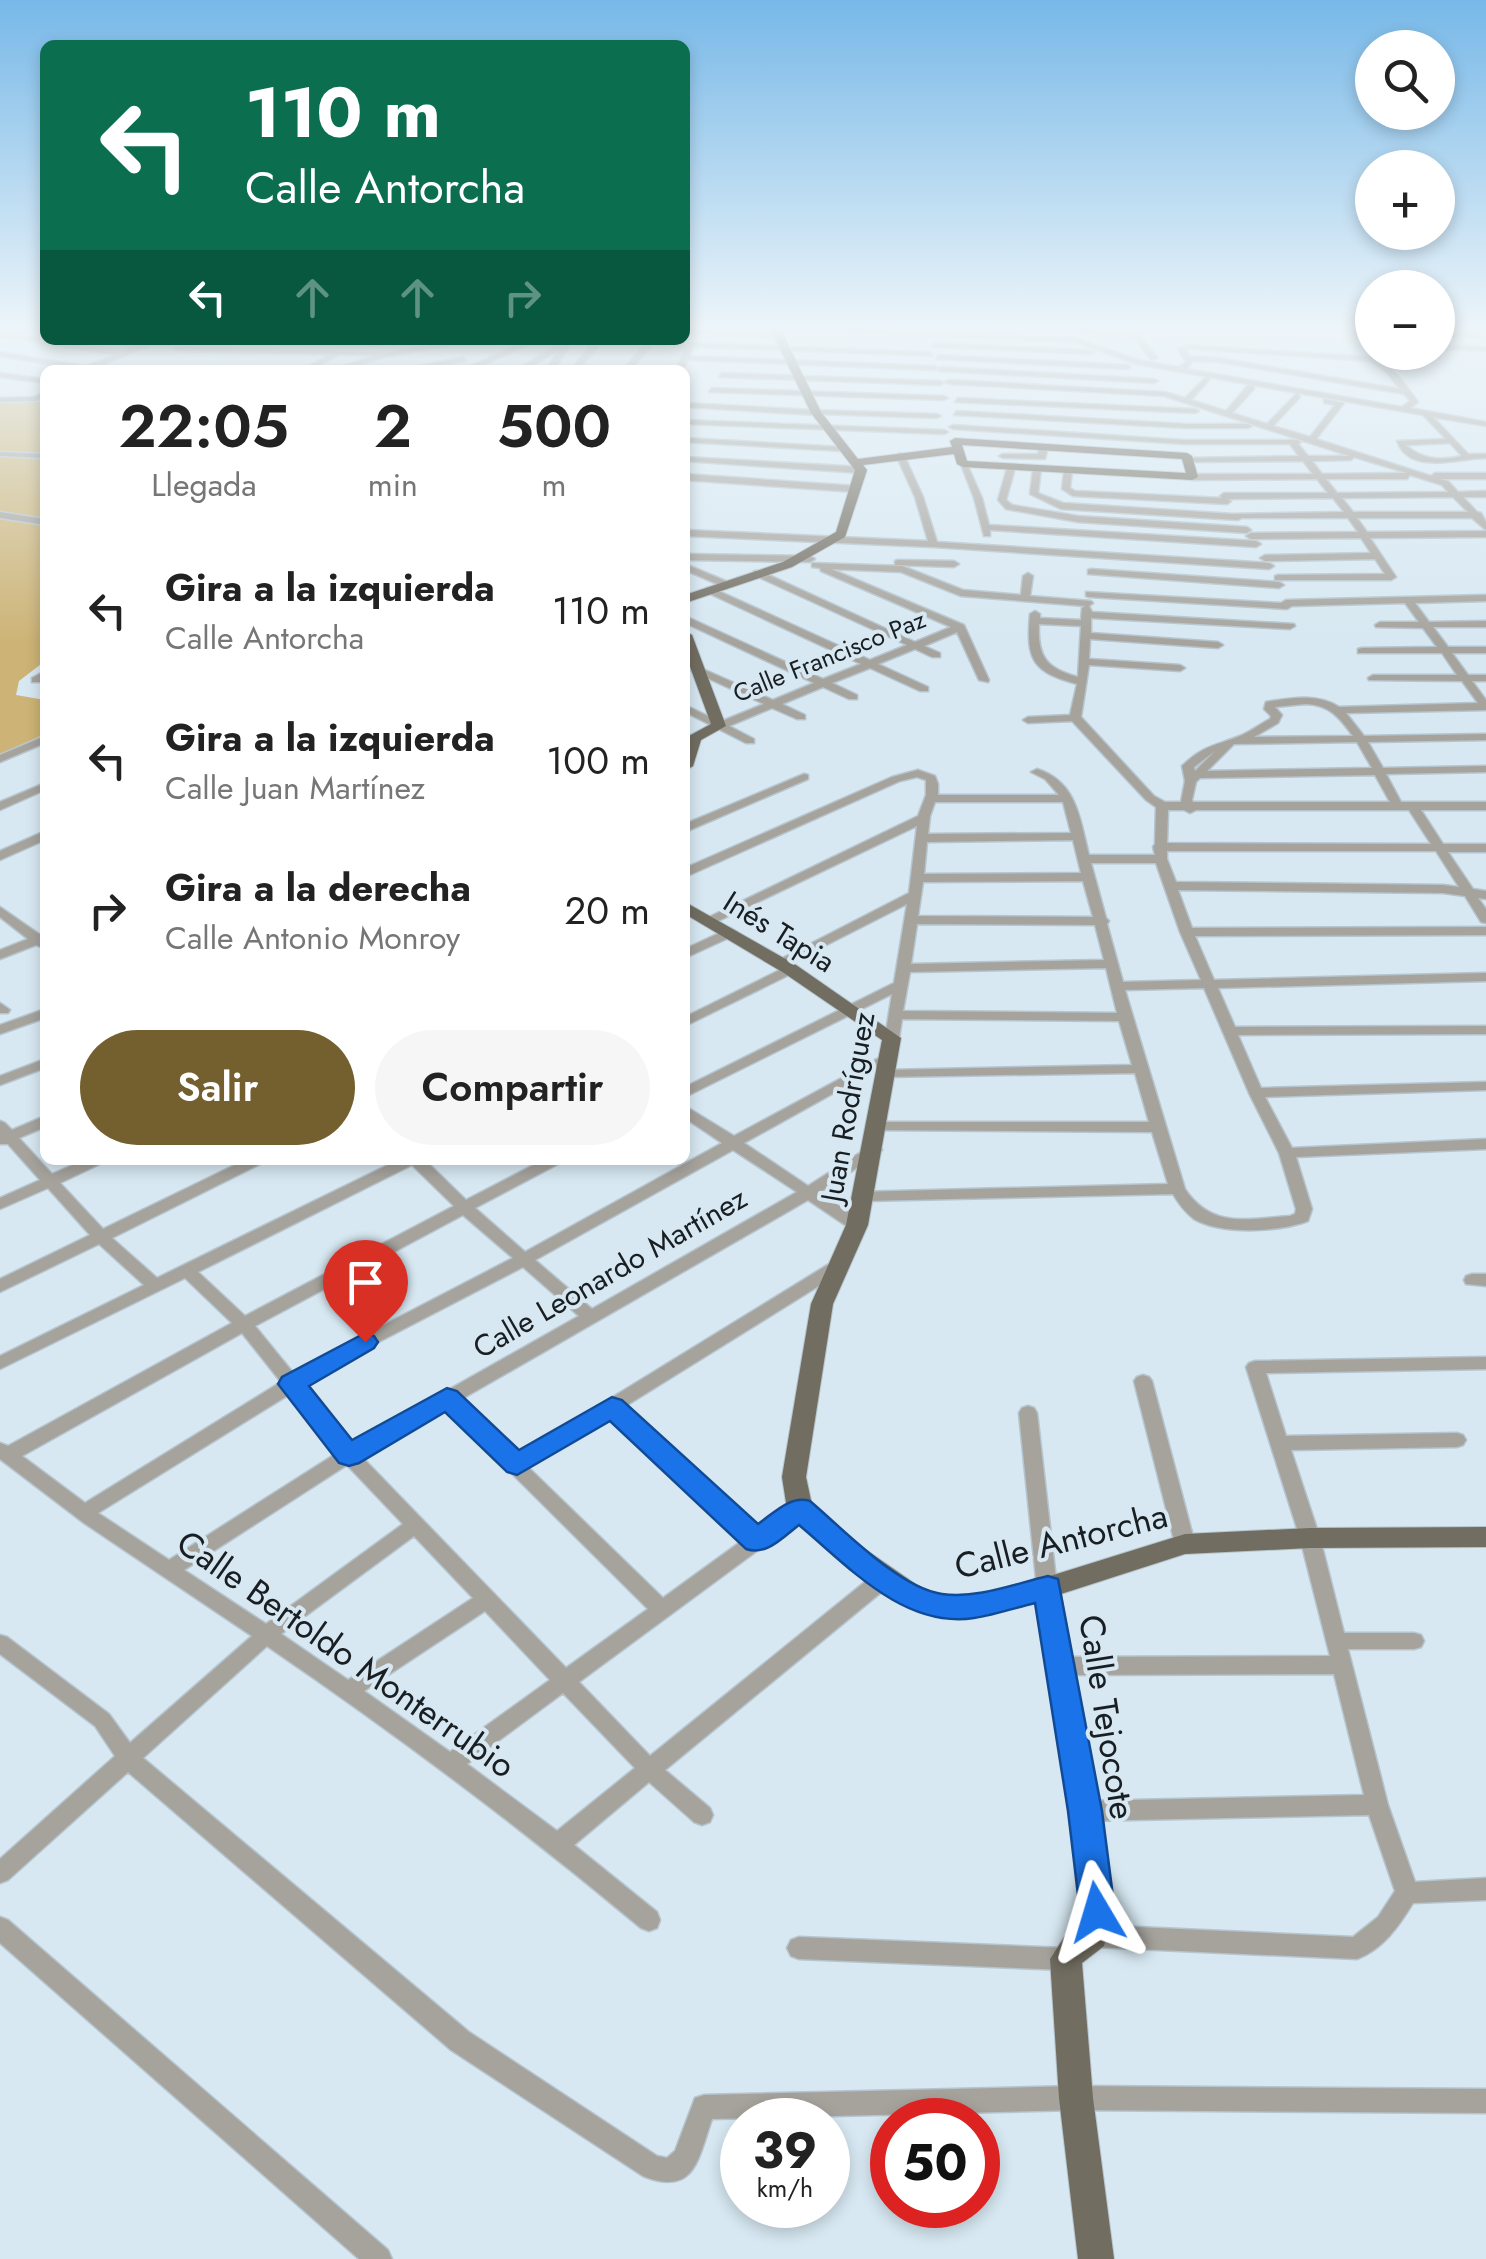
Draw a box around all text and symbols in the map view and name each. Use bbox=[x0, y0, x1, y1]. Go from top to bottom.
map controls bbox=[1355, 30, 1455, 370]
button: search bbox=[1355, 30, 1455, 130]
text: 110 m bbox=[245, 62, 441, 163]
icon: left bbox=[80, 80, 210, 210]
button: + bbox=[1355, 150, 1455, 250]
text: Calle Antorcha bbox=[245, 155, 525, 220]
icon: left bbox=[180, 270, 235, 325]
icon: ahead bbox=[285, 270, 340, 325]
icon: ahead bbox=[390, 270, 445, 325]
icon: right bbox=[495, 270, 550, 325]
button: − bbox=[1355, 270, 1455, 370]
text: 22:05 bbox=[119, 383, 289, 470]
text: 2 bbox=[374, 383, 412, 470]
text: 500 bbox=[497, 383, 611, 470]
text: Llegada bbox=[151, 462, 257, 508]
text: min bbox=[368, 462, 418, 508]
text: m bbox=[541, 462, 566, 508]
text: Gira a la izquierda bbox=[165, 560, 495, 615]
icon: left bbox=[80, 583, 135, 638]
text: 110 m bbox=[552, 583, 650, 638]
street label: Calle Francisco Paz bbox=[727, 601, 931, 711]
text: Calle Antorcha bbox=[165, 615, 364, 661]
text: Gira a la izquierda bbox=[165, 710, 495, 765]
icon: left bbox=[80, 733, 135, 788]
text: 100 m bbox=[546, 733, 650, 788]
text: Calle Juan Martínez bbox=[165, 765, 425, 811]
text: Gira a la derecha bbox=[165, 860, 471, 915]
street label: Inés Tapia bbox=[715, 880, 843, 983]
icon: right bbox=[80, 883, 135, 938]
text: 20 m bbox=[565, 883, 650, 938]
text: Calle Antonio Monroy bbox=[165, 915, 460, 961]
street label: Juan Rodríguez bbox=[809, 1008, 885, 1209]
button: Salir bbox=[80, 1030, 355, 1145]
button: Compartir bbox=[375, 1030, 650, 1145]
street label: Calle Leonardo Martínez bbox=[465, 1176, 755, 1369]
pin bbox=[323, 1240, 408, 1343]
icon: arrive bbox=[338, 1255, 393, 1310]
street label: Calle Antorcha bbox=[949, 1490, 1173, 1592]
street label: Calle Bertoldo Monterrubio bbox=[167, 1518, 525, 1790]
street label: Calle Tejocote bbox=[1066, 1611, 1148, 1823]
position arrow bbox=[1045, 1860, 1149, 1964]
speed limit sign: 50 bbox=[870, 2098, 1000, 2228]
text: 39 bbox=[753, 2114, 817, 2187]
text: km/h bbox=[757, 2170, 813, 2206]

